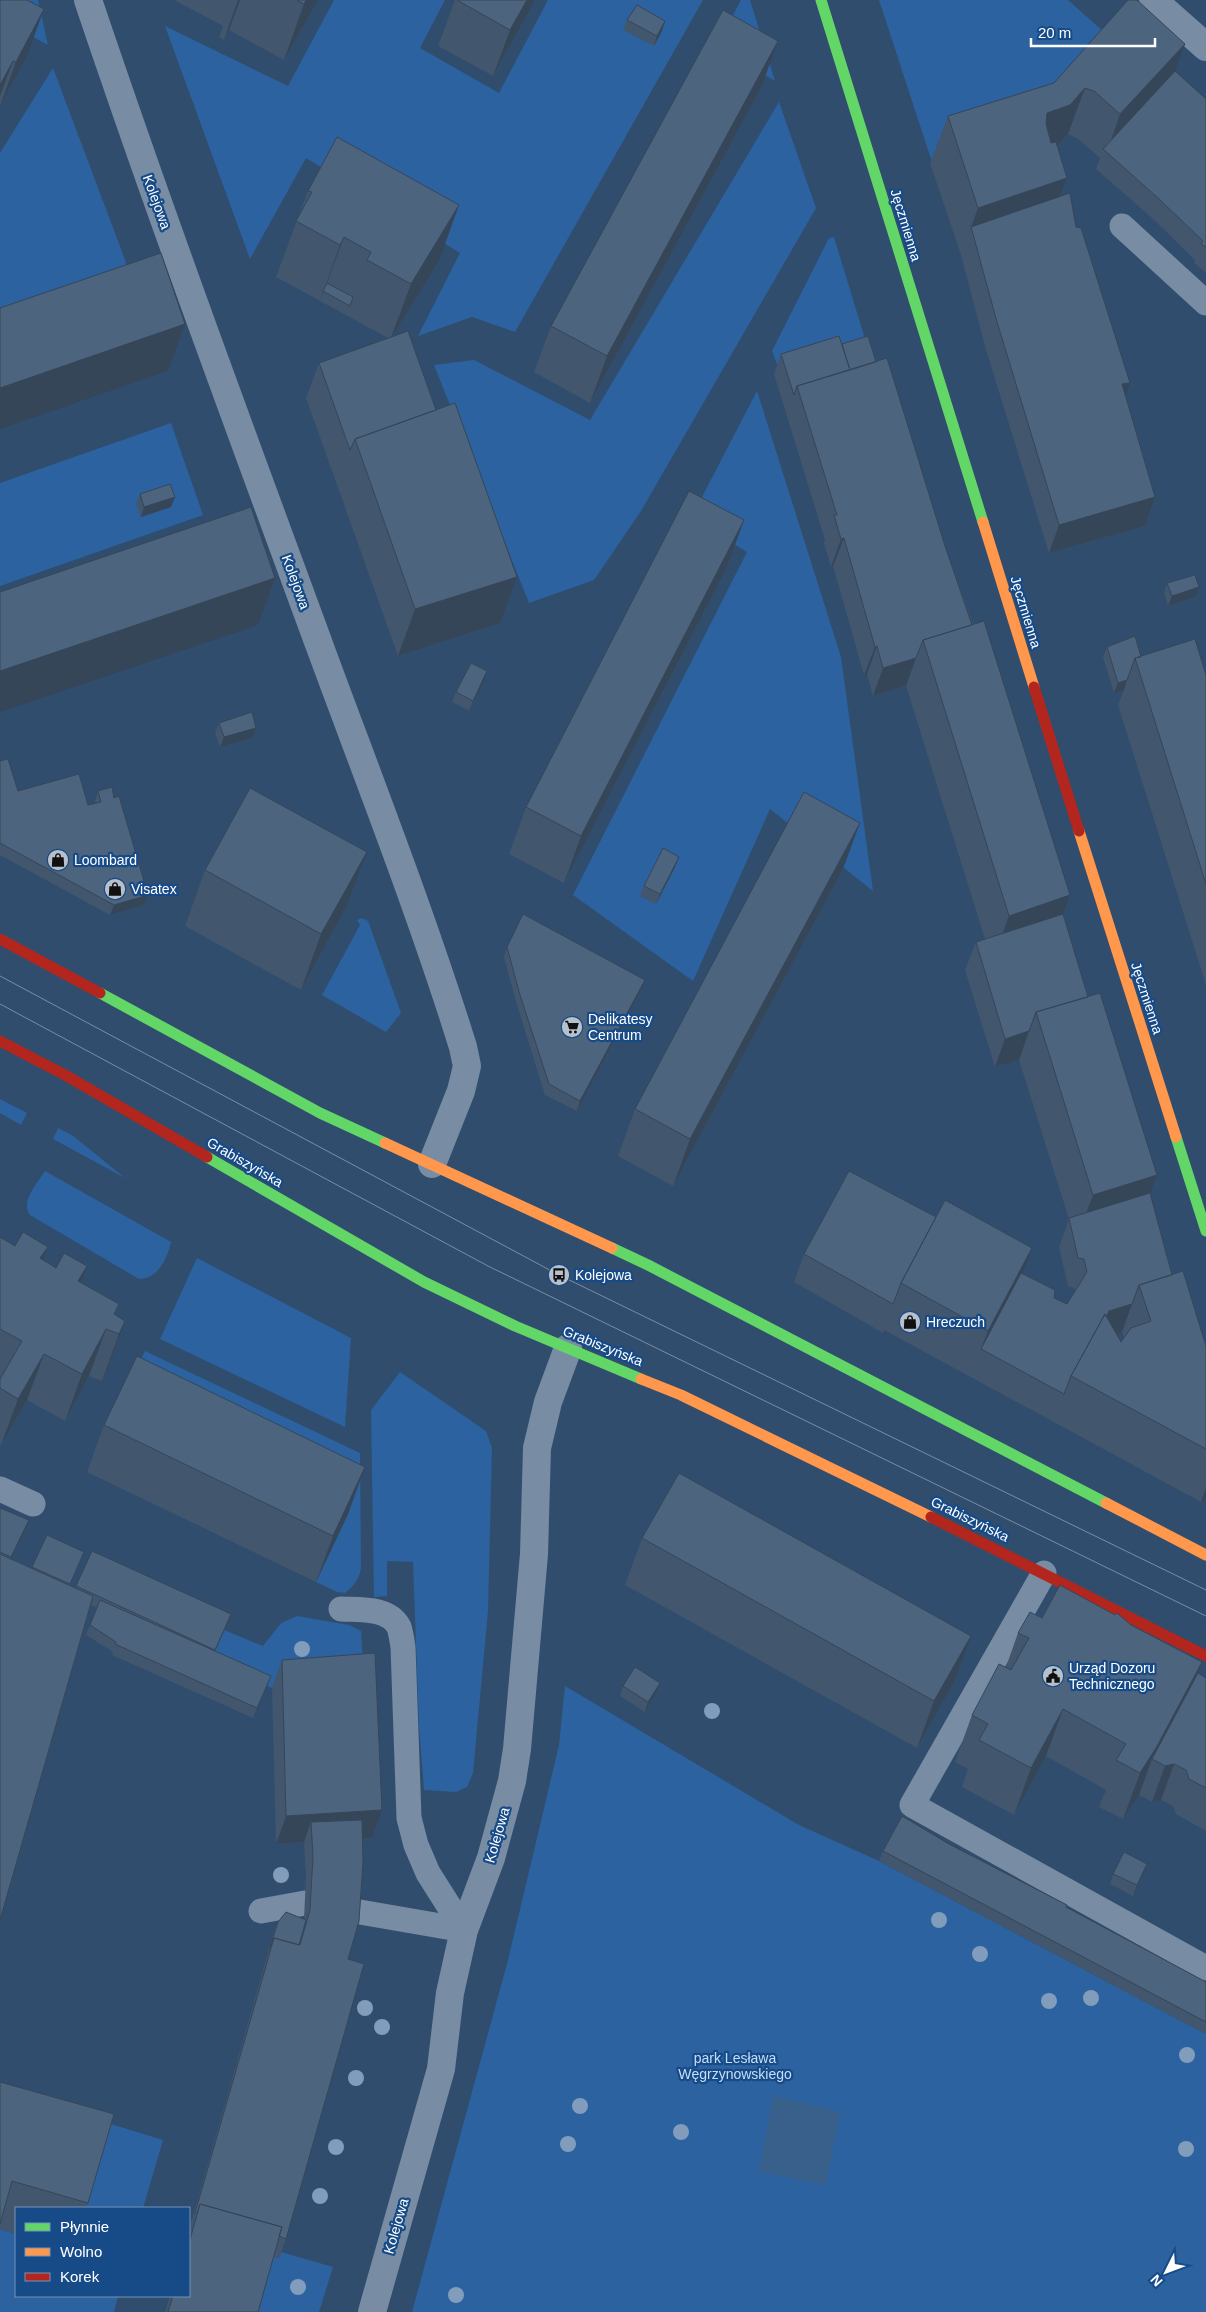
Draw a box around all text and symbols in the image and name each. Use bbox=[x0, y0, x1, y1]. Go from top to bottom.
scale bar bbox=[1031, 15, 1155, 47]
text: 20 m bbox=[1038, 24, 1071, 41]
street label: Kolejowa bbox=[140, 173, 174, 232]
street label: Jęczmienna bbox=[887, 187, 925, 263]
street label: Kolejowa bbox=[279, 553, 313, 612]
street label: Jęczmienna bbox=[1007, 574, 1045, 650]
shop icon: Loombard bbox=[46, 848, 70, 872]
place label: Loombard bbox=[74, 852, 137, 868]
shop icon: Visatex bbox=[103, 877, 127, 901]
place label: Visatex bbox=[131, 881, 177, 897]
street label: Jęczmienna bbox=[1128, 960, 1166, 1036]
place label: Delikatesy Centrum bbox=[588, 1011, 653, 1043]
supermarket icon: Delikatesy Centrum bbox=[560, 1015, 584, 1039]
street label: Grabiszyńska bbox=[204, 1134, 286, 1190]
bus stop icon: Kolejowa bbox=[547, 1263, 571, 1287]
place label: Kolejowa bbox=[575, 1267, 632, 1283]
shop icon: Hreczuch bbox=[898, 1310, 922, 1334]
place label: Hreczuch bbox=[926, 1314, 985, 1330]
street label: Grabiszyńska bbox=[561, 1323, 646, 1369]
street label: Grabiszyńska bbox=[928, 1493, 1012, 1545]
place label: Urząd Dozoru Technicznego bbox=[1069, 1660, 1155, 1692]
public building icon: Urząd Dozoru Technicznego bbox=[1041, 1664, 1065, 1688]
street label: Kolejowa bbox=[481, 1805, 513, 1865]
park label: park Lesława Węgrzynowskiego bbox=[678, 2050, 792, 2082]
street label: Kolejowa bbox=[380, 2196, 412, 2256]
legend bbox=[15, 2207, 190, 2297]
text: Płynnie bbox=[60, 2218, 109, 2235]
text: Wolno bbox=[60, 2243, 102, 2260]
north arrow bbox=[1141, 2247, 1191, 2297]
text: Korek bbox=[60, 2268, 100, 2285]
text: N bbox=[1147, 2272, 1166, 2290]

